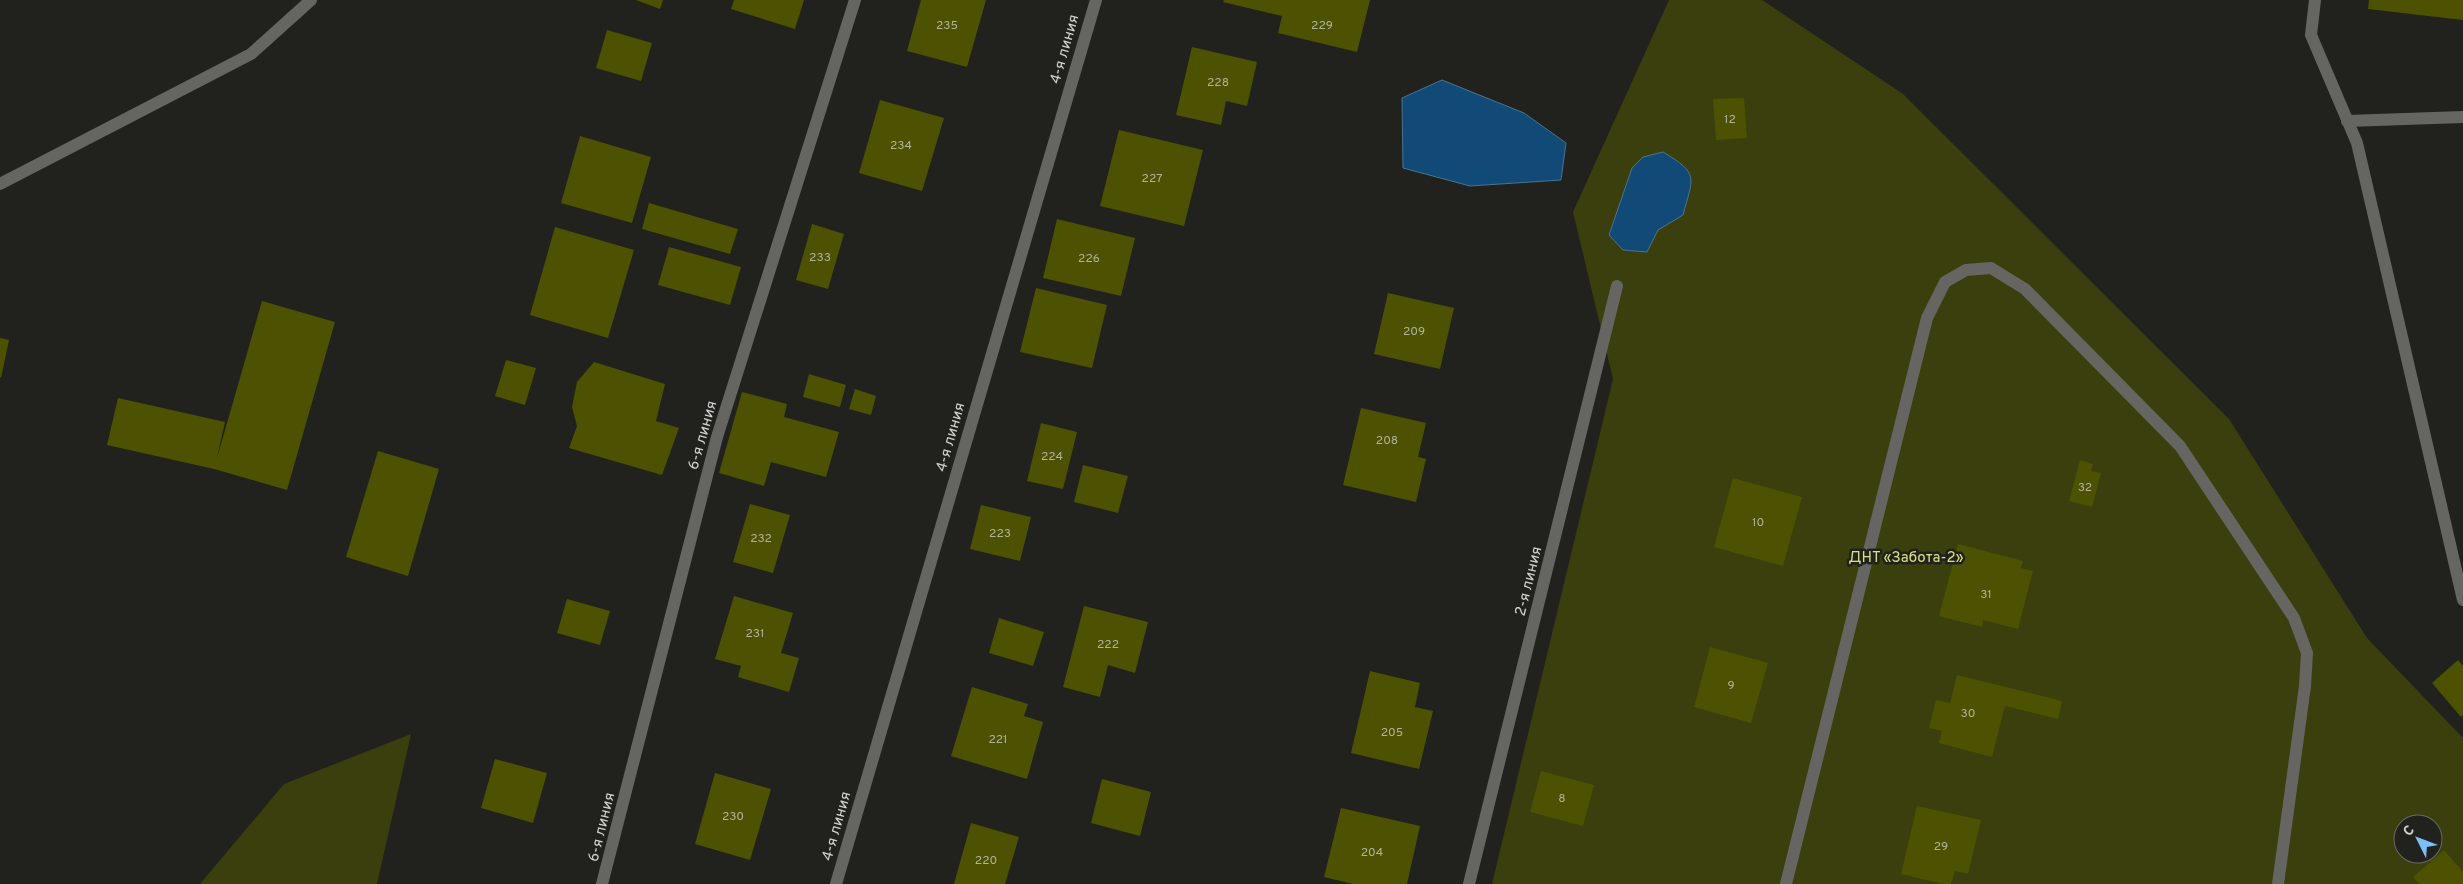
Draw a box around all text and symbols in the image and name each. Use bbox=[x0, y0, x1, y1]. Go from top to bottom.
street label: 4-я линия bbox=[1046, 13, 1084, 86]
house number: 235 bbox=[936, 18, 958, 34]
house number: 229 bbox=[1311, 18, 1333, 34]
house number: 228 bbox=[1207, 75, 1229, 91]
house number: 12 bbox=[1724, 112, 1736, 128]
house number: 234 bbox=[890, 138, 912, 154]
house number: 227 bbox=[1142, 171, 1162, 187]
house number: 233 bbox=[809, 250, 831, 266]
house number: 226 bbox=[1078, 251, 1100, 267]
house number: 209 bbox=[1403, 324, 1425, 340]
street label: 6-я линия bbox=[685, 399, 722, 472]
street label: 4-я линия bbox=[932, 401, 970, 474]
house number: 208 bbox=[1376, 433, 1398, 449]
house number: 224 bbox=[1041, 449, 1063, 465]
house number: 32 bbox=[2078, 480, 2092, 496]
house number: 10 bbox=[1752, 515, 1764, 531]
house number: 223 bbox=[989, 526, 1011, 542]
house number: 232 bbox=[750, 531, 772, 547]
street label: 2-я линия bbox=[1512, 545, 1547, 618]
park label: ДНТ «Забота-2» bbox=[1849, 549, 1964, 568]
house number: 31 bbox=[1980, 587, 1992, 603]
house number: 231 bbox=[745, 626, 765, 642]
house number: 222 bbox=[1097, 637, 1119, 653]
house number: 9 bbox=[1727, 678, 1735, 694]
house number: 30 bbox=[1961, 706, 1975, 722]
house number: 205 bbox=[1381, 725, 1403, 741]
house number: 221 bbox=[988, 732, 1008, 748]
street label: 4-я линия bbox=[818, 790, 856, 863]
street label: 6-я линия bbox=[585, 791, 620, 864]
house number: 8 bbox=[1558, 791, 1566, 807]
house number: 230 bbox=[722, 809, 744, 825]
north arrow bbox=[2393, 814, 2443, 864]
text: С bbox=[2400, 822, 2419, 840]
house number: 29 bbox=[1934, 839, 1948, 855]
house number: 204 bbox=[1361, 845, 1383, 861]
house number: 220 bbox=[975, 853, 997, 869]

